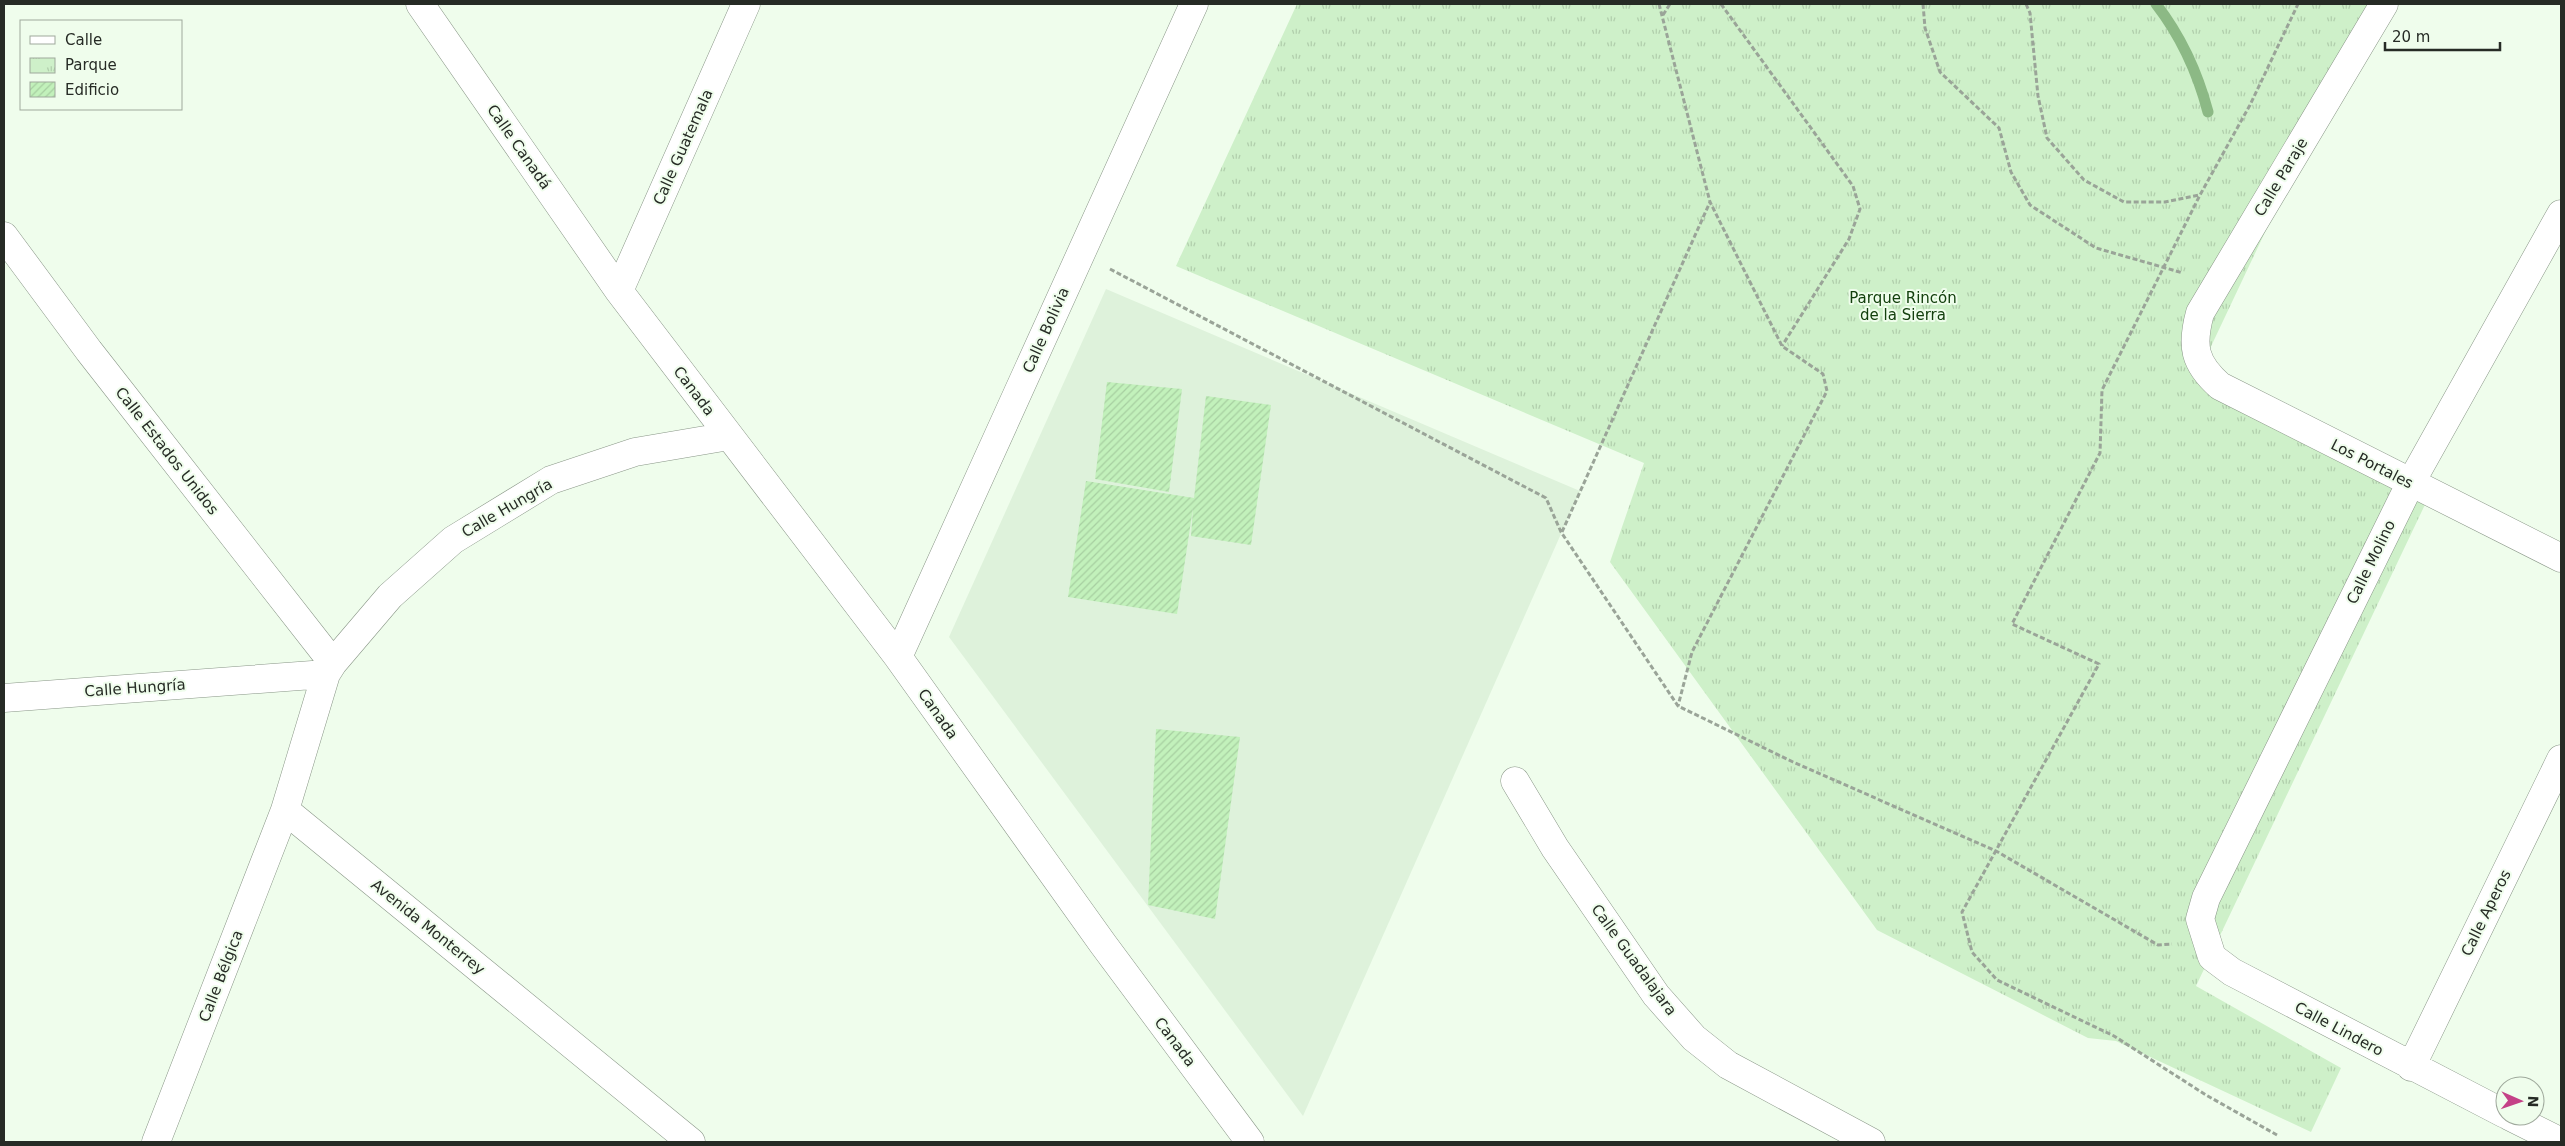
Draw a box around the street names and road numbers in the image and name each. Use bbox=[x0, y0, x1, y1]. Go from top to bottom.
street label: Calle Guatemala bbox=[649, 86, 717, 208]
street label: Calle Canadá bbox=[483, 101, 555, 193]
street label: Calle Paraje bbox=[2251, 135, 2311, 219]
street label: Calle Bolivia bbox=[1019, 284, 1073, 376]
street label: Canada bbox=[670, 363, 718, 419]
street label: Calle Estados Unidos bbox=[112, 384, 222, 518]
street label: Los Portales bbox=[2328, 436, 2416, 493]
street label: Calle Hungría bbox=[459, 475, 555, 541]
street label: Calle Molino bbox=[2343, 517, 2399, 607]
street label: Calle Hungría bbox=[84, 675, 186, 701]
street label: Canada bbox=[914, 685, 962, 743]
street label: Calle Aperos bbox=[2457, 867, 2515, 959]
street label: Avenida Monterrey bbox=[367, 876, 489, 979]
street label: Calle Guadalajara bbox=[1588, 901, 1680, 1019]
street label: Calle Bélgica bbox=[195, 928, 247, 1024]
street label: Calle Lindero bbox=[2292, 998, 2386, 1060]
street label: Canada bbox=[1151, 1014, 1199, 1070]

